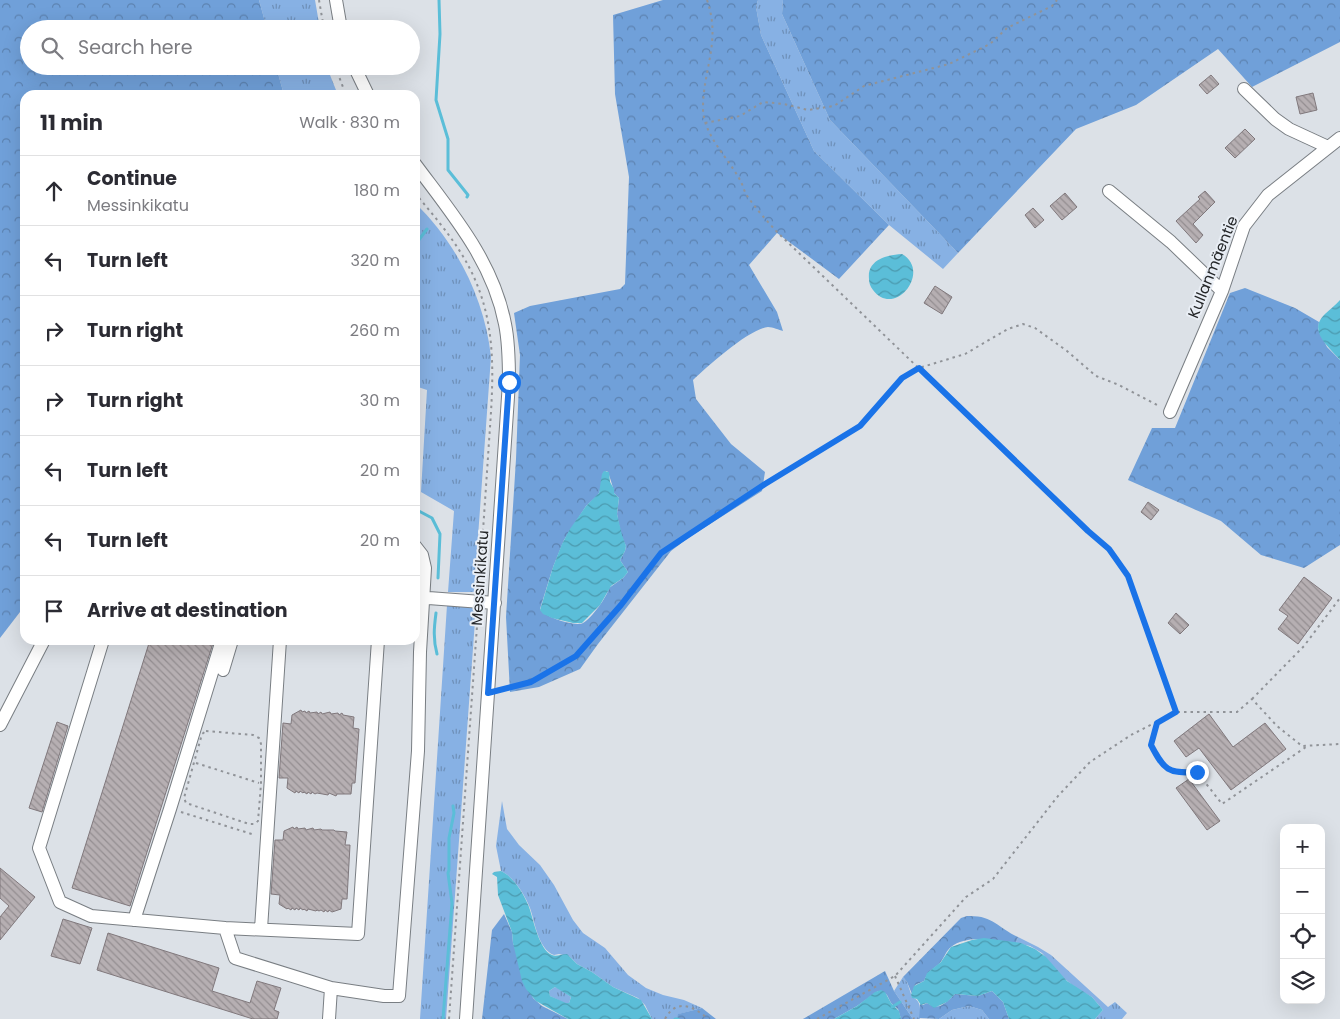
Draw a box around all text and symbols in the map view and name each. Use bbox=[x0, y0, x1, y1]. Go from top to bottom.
search box bbox=[20, 20, 420, 75]
icon: search bbox=[38, 34, 66, 62]
text: Search here bbox=[78, 34, 192, 61]
text: 11 min bbox=[40, 108, 103, 137]
text: Walk · 830 m bbox=[299, 111, 400, 134]
text: Continue bbox=[87, 165, 177, 192]
icon: ahead bbox=[40, 177, 68, 205]
text: 180 m bbox=[354, 179, 400, 202]
text: Messinkikatu bbox=[87, 194, 189, 217]
street label: Kullanmäentie bbox=[1182, 213, 1243, 321]
icon: left bbox=[40, 247, 68, 275]
text: Turn left bbox=[87, 247, 168, 274]
text: 320 m bbox=[351, 249, 400, 272]
icon: right bbox=[40, 317, 68, 345]
text: Turn right bbox=[87, 317, 183, 344]
text: 260 m bbox=[350, 319, 400, 342]
route start bbox=[498, 371, 521, 394]
icon: right bbox=[40, 387, 68, 415]
text: Turn right bbox=[87, 387, 183, 414]
text: 30 m bbox=[360, 389, 400, 412]
icon: left bbox=[40, 457, 68, 485]
text: Turn left bbox=[87, 457, 168, 484]
text: 20 m bbox=[360, 459, 400, 482]
icon: left bbox=[40, 527, 68, 555]
text: Turn left bbox=[87, 527, 168, 554]
text: 20 m bbox=[360, 529, 400, 552]
street label: Messinkikatu bbox=[466, 530, 493, 626]
icon: arrive bbox=[40, 597, 68, 625]
text: Arrive at destination bbox=[87, 597, 288, 624]
route end bbox=[1186, 761, 1209, 784]
map controls bbox=[1280, 824, 1325, 1004]
button: + bbox=[1280, 824, 1325, 869]
button: − bbox=[1280, 869, 1325, 914]
button: locate bbox=[1280, 914, 1325, 959]
button: layers bbox=[1280, 959, 1325, 1004]

